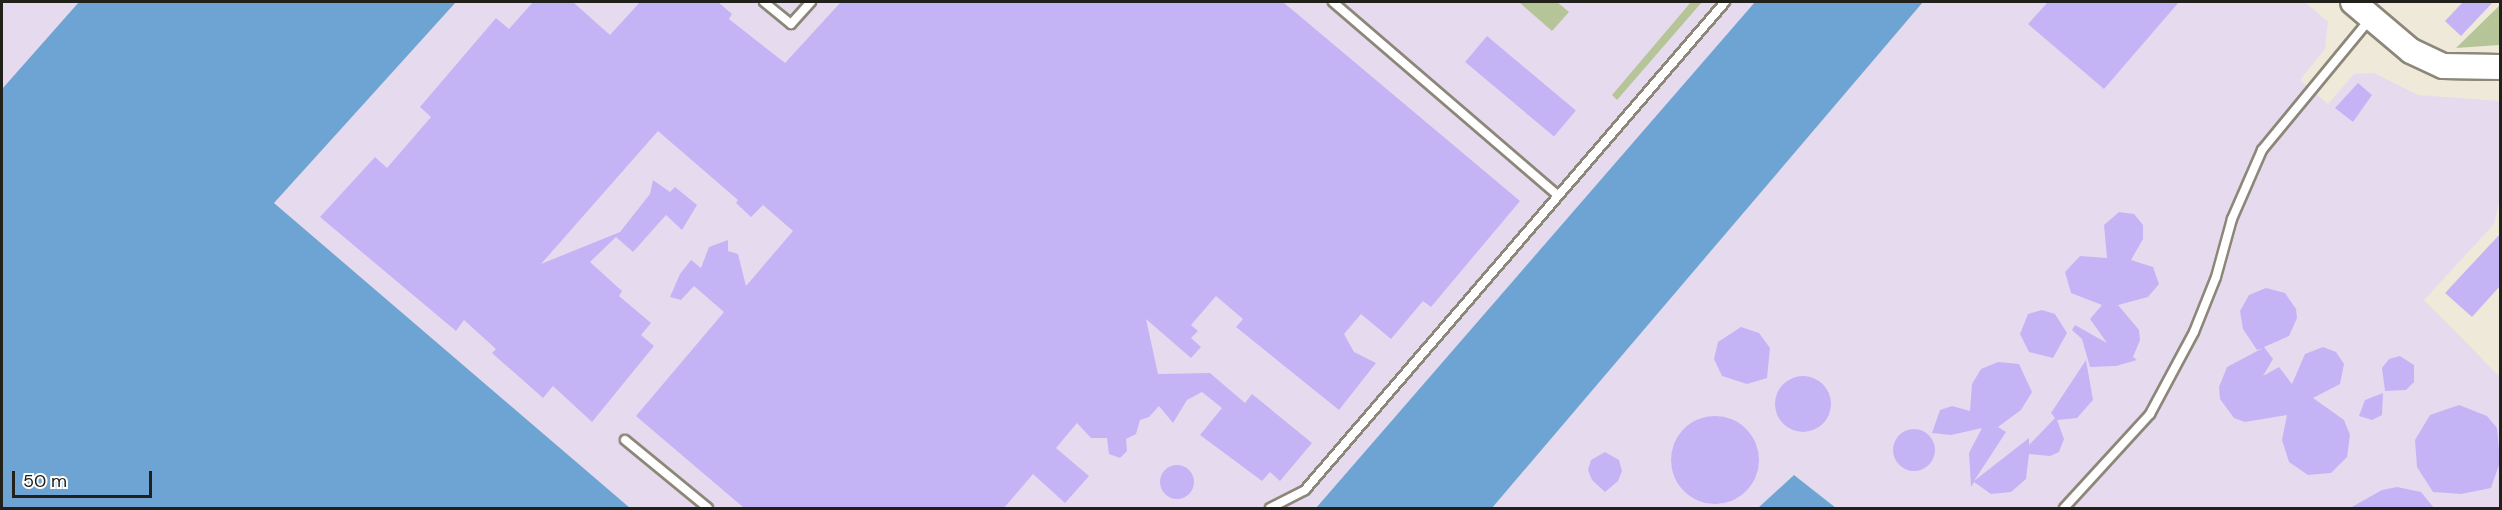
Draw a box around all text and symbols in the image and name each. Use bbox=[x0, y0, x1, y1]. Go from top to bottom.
scale bar bbox=[15, 459, 154, 497]
text: 50 m bbox=[23, 469, 67, 493]

